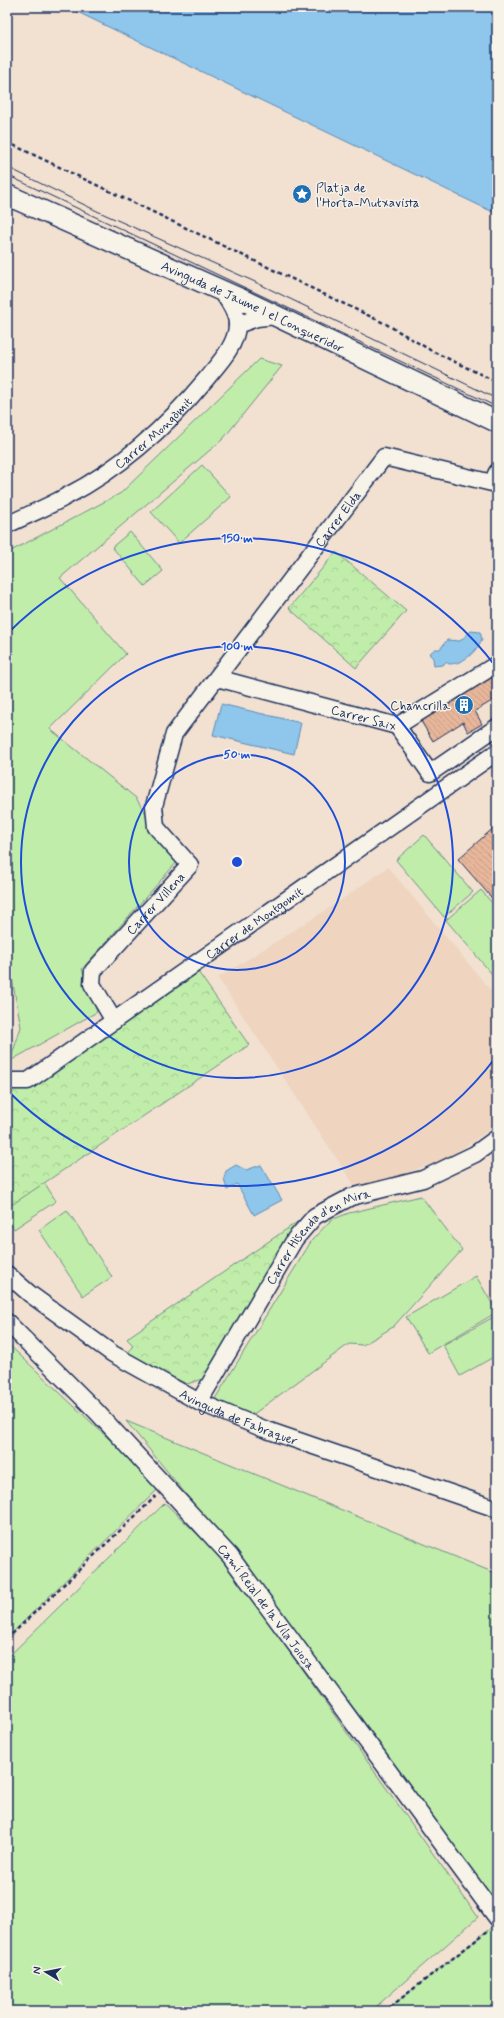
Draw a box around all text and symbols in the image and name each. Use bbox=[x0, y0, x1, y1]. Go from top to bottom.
place label: Platja de l'Horta-Mutxavista bbox=[316, 180, 420, 212]
place icon: Platja de l'Horta-Mutxavista bbox=[291, 183, 313, 205]
street label: Avinguda de Jaume I el Conqueridor bbox=[158, 258, 347, 358]
street label: Carrer Mongòmit bbox=[112, 394, 197, 473]
street label: Carrer Elda bbox=[312, 488, 366, 551]
text: 150 m bbox=[221, 531, 253, 547]
text: 100 m bbox=[221, 639, 254, 655]
building icon: Chancrilla bbox=[453, 694, 475, 716]
place label: Chancrilla bbox=[390, 698, 450, 715]
street label: Carrer Saix bbox=[329, 702, 398, 735]
text: 50 m bbox=[224, 747, 251, 763]
centre of rings bbox=[230, 855, 244, 869]
street label: Carrer Villena bbox=[123, 869, 189, 939]
street label: Carrer de Montgomit bbox=[203, 883, 307, 964]
street label: Carrer Hisenda d'en Mira bbox=[263, 1185, 373, 1288]
street label: Avinguda de Fabraquer bbox=[176, 1386, 300, 1450]
street label: Camí Reial de la Vila Joiosa bbox=[213, 1541, 319, 1674]
north arrow bbox=[26, 1952, 66, 1992]
text: N bbox=[30, 1966, 45, 1975]

